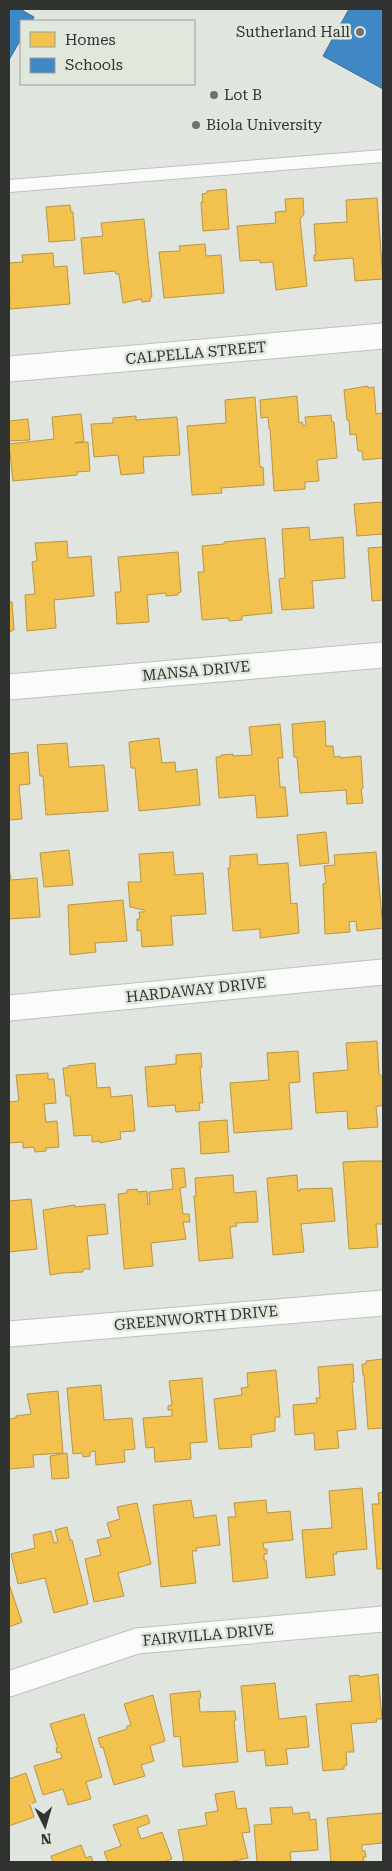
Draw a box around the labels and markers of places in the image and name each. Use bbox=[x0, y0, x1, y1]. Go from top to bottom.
place label: Sutherland Hall bbox=[236, 23, 350, 41]
marker: Sutherland Hall bbox=[354, 26, 366, 38]
place label: Lot B bbox=[224, 86, 262, 104]
marker: Lot B bbox=[208, 89, 220, 101]
place label: Biola University bbox=[206, 116, 322, 134]
marker: Biola University bbox=[190, 119, 202, 131]

